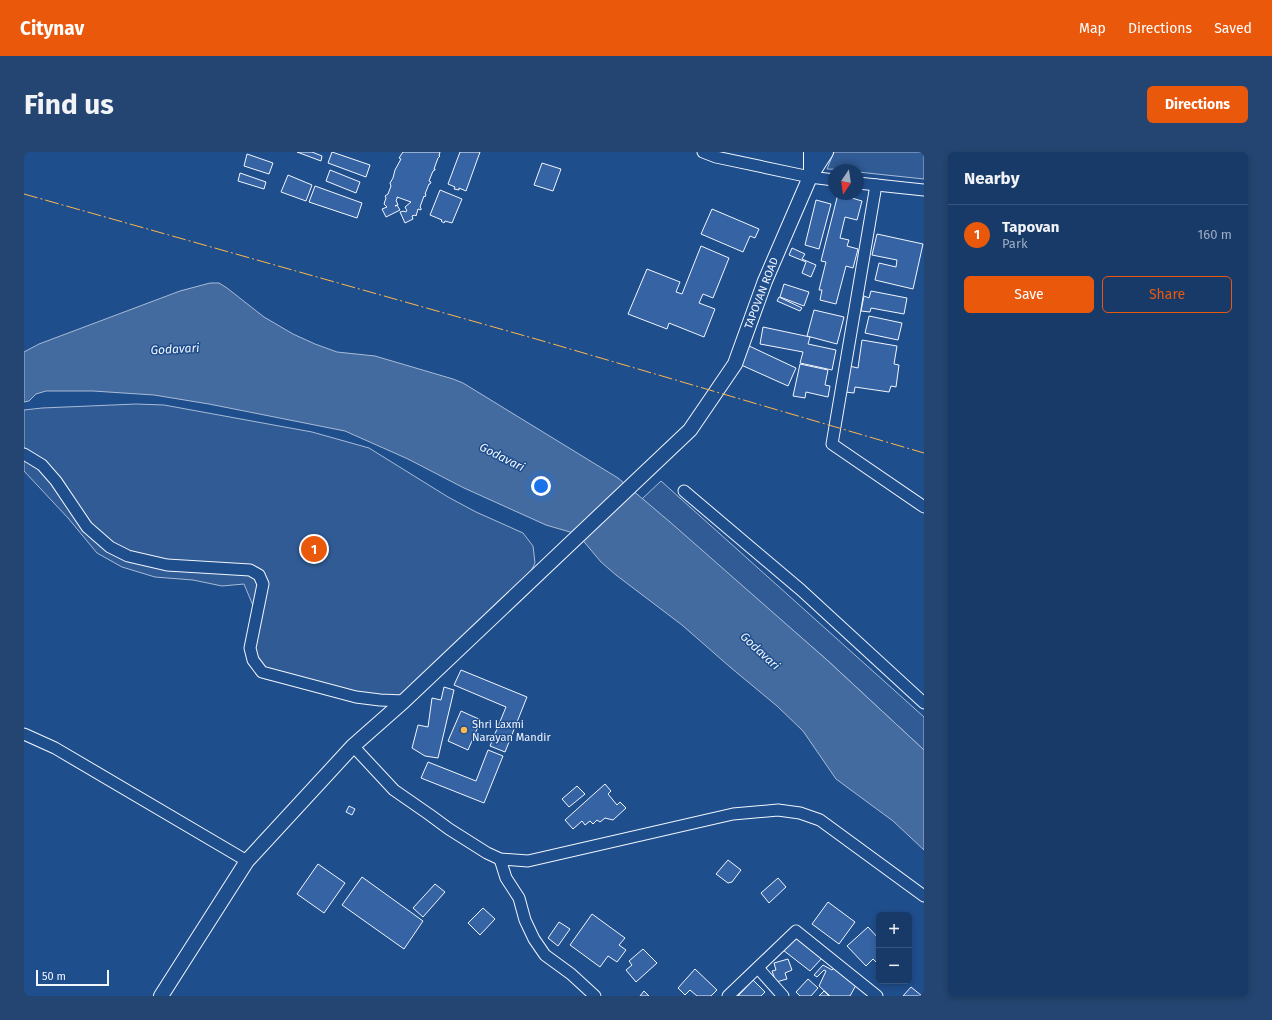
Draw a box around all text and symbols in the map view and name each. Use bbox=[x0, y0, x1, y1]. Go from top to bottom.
text: Citynav bbox=[20, 17, 84, 40]
text: Map bbox=[1079, 20, 1106, 37]
text: Directions bbox=[1128, 20, 1192, 37]
text: Saved bbox=[1214, 20, 1252, 37]
button: Directions bbox=[1147, 86, 1248, 123]
text: Find us bbox=[24, 88, 114, 121]
north arrow bbox=[828, 164, 864, 200]
text: Nearby bbox=[964, 168, 1019, 189]
text: Tapovan bbox=[1002, 218, 1059, 236]
text: 1 bbox=[974, 227, 980, 242]
text: 160 m bbox=[1198, 227, 1232, 242]
text: Park bbox=[1002, 236, 1028, 251]
street label: TAPOVAN ROAD bbox=[742, 256, 781, 331]
button: Save bbox=[964, 276, 1094, 313]
button: Share bbox=[1102, 276, 1232, 313]
water label: Godavari bbox=[150, 341, 200, 357]
water label: Godavari bbox=[477, 440, 527, 475]
your location bbox=[531, 476, 551, 496]
pin: 1 bbox=[301, 534, 327, 564]
water label: Godavari bbox=[737, 629, 783, 673]
place label: Shri Laxmi Narayan Mandir bbox=[472, 718, 551, 744]
marker: Shri Laxmi Narayan Mandir bbox=[459, 725, 469, 735]
map controls bbox=[876, 912, 912, 984]
button: + bbox=[876, 912, 912, 948]
button: − bbox=[876, 948, 912, 984]
scale bar bbox=[36, 968, 109, 987]
text: 50 m bbox=[42, 970, 66, 983]

